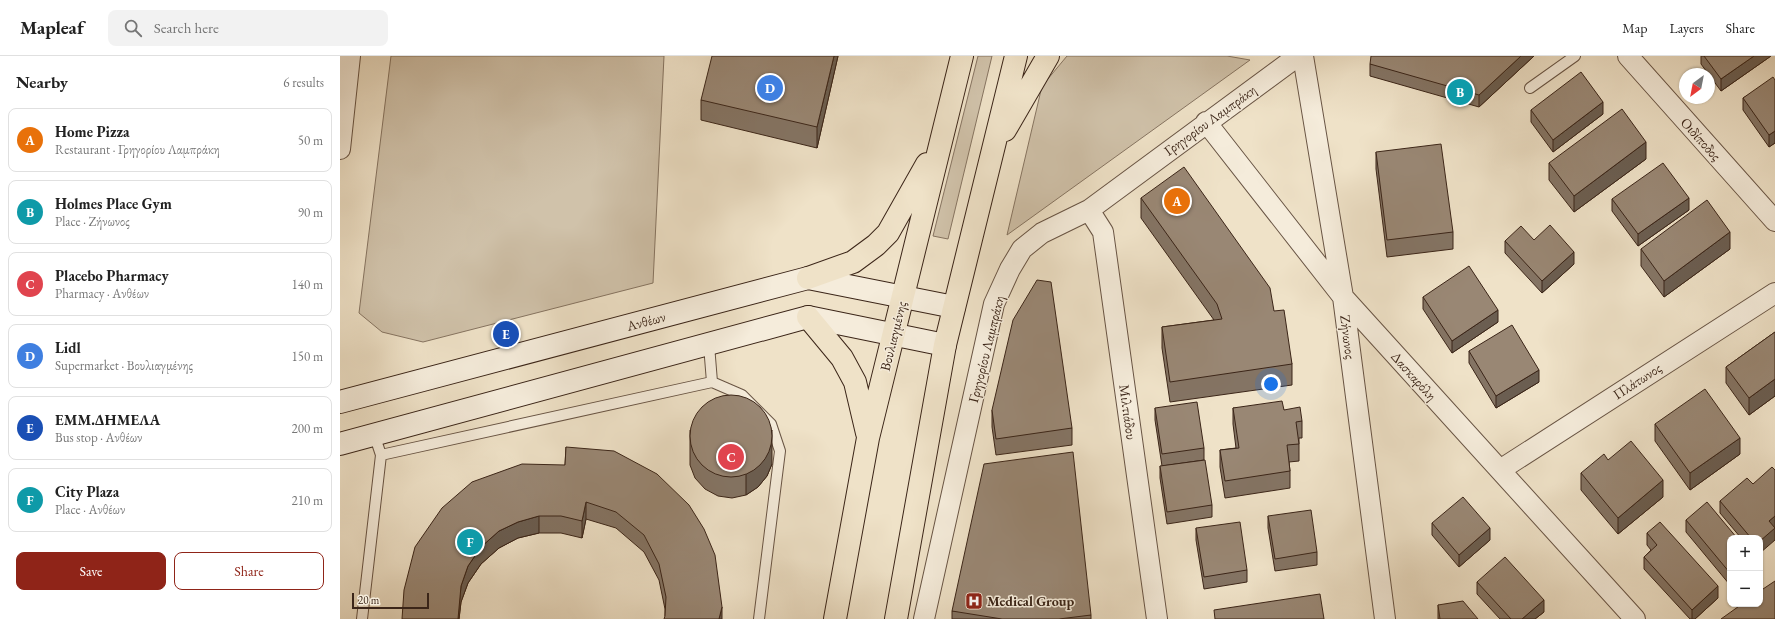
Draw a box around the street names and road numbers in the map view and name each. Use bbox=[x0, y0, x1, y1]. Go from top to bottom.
street label: Γρηγορίου Λαμπράκη bbox=[1160, 80, 1260, 160]
street label: Οιδίποδος bbox=[1677, 114, 1725, 165]
street label: Γρηγορίου Λαμπράκη bbox=[964, 294, 1008, 404]
street label: Βουλιαγμένης bbox=[876, 299, 910, 373]
street label: Ανθέων bbox=[624, 307, 668, 335]
street label: Ζήνωνος bbox=[1336, 314, 1360, 360]
street label: Δασκαρόλη bbox=[1387, 348, 1441, 404]
street label: Πλάτωνος bbox=[1609, 359, 1665, 403]
street label: Μιλτιάδου bbox=[1115, 383, 1141, 441]

